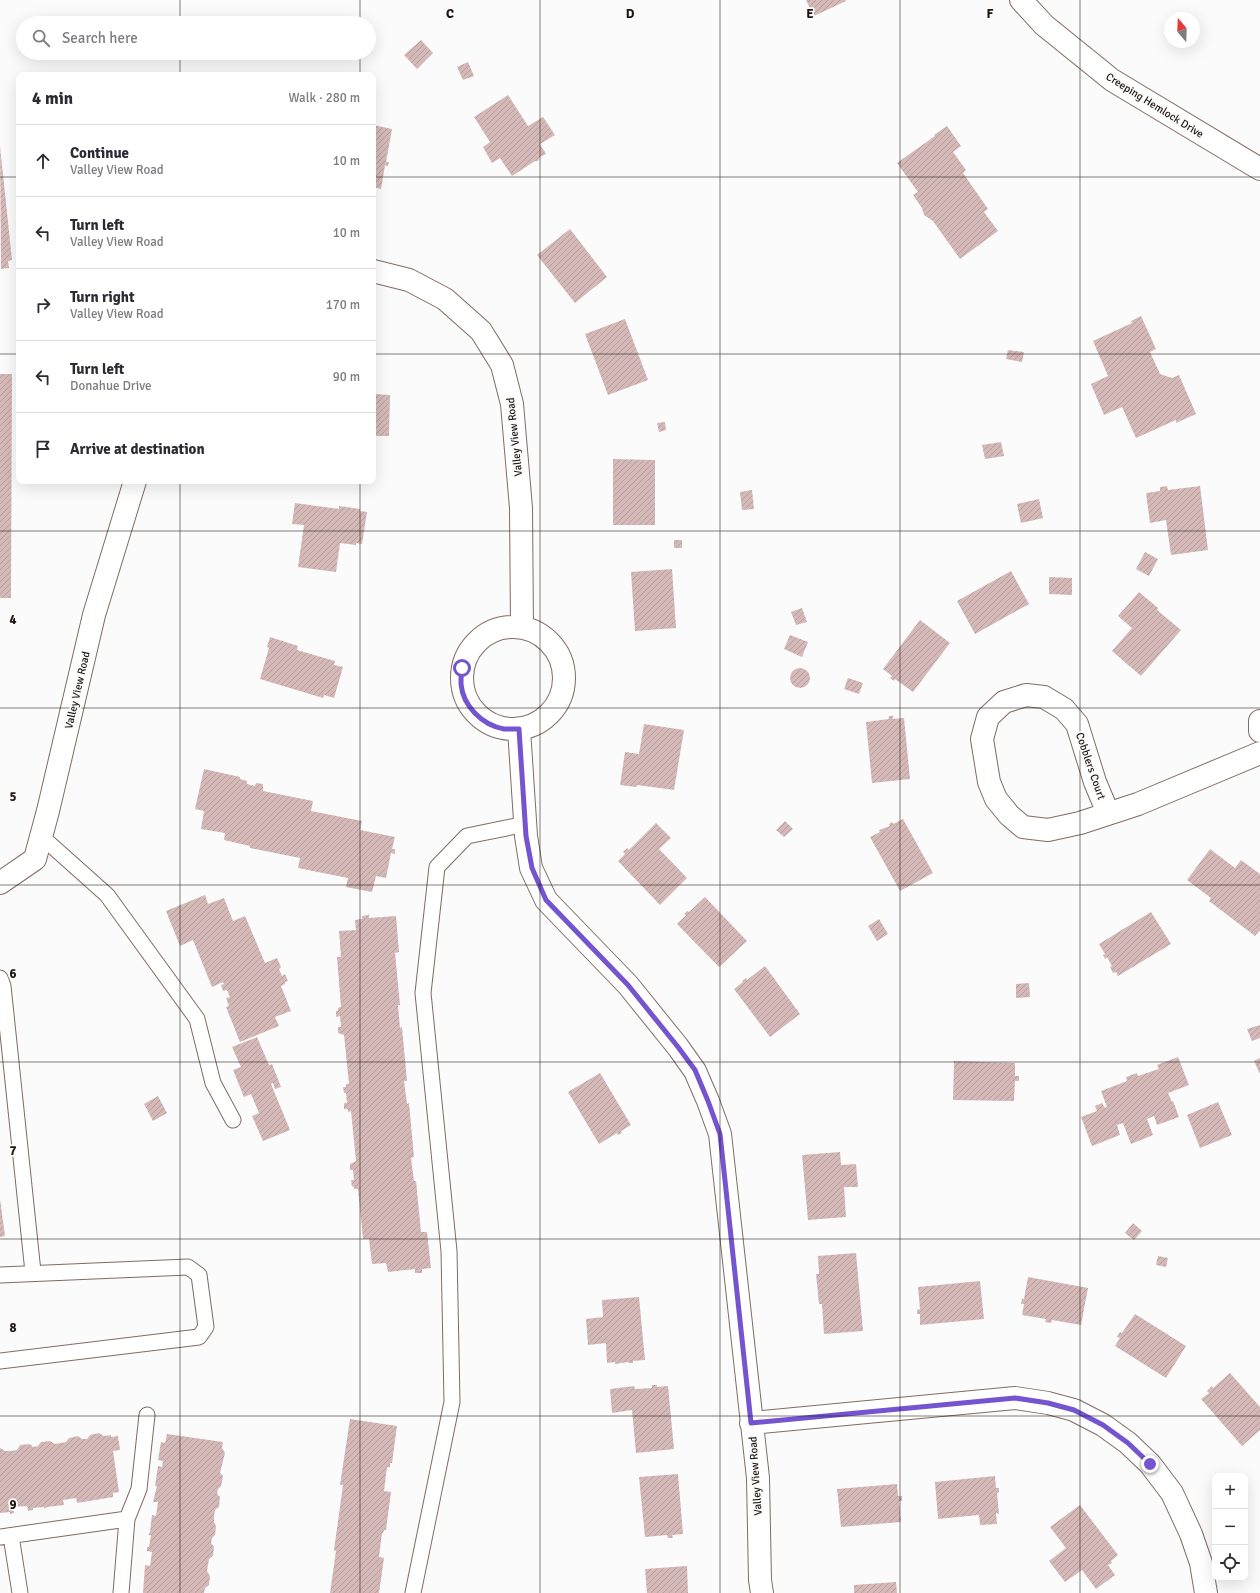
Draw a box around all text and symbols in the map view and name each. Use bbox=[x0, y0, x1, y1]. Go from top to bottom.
text: C bbox=[446, 6, 454, 22]
text: D bbox=[626, 6, 635, 22]
text: E bbox=[806, 6, 814, 22]
text: F bbox=[987, 6, 994, 22]
north arrow bbox=[1164, 12, 1200, 48]
search box bbox=[16, 16, 376, 60]
icon: search bbox=[30, 27, 52, 49]
text: Search here bbox=[62, 29, 138, 47]
street label: Creeping Hemlock Drive bbox=[1103, 70, 1206, 141]
text: 4 min bbox=[32, 88, 73, 109]
text: Walk · 280 m bbox=[289, 90, 360, 106]
text: Continue bbox=[70, 144, 129, 162]
icon: ahead bbox=[32, 150, 54, 172]
text: 10 m bbox=[333, 153, 360, 169]
text: Valley View Road bbox=[70, 162, 164, 178]
text: Turn left bbox=[70, 216, 124, 234]
icon: left bbox=[32, 222, 54, 244]
text: 10 m bbox=[333, 225, 360, 241]
text: Valley View Road bbox=[70, 234, 164, 250]
text: Turn right bbox=[70, 288, 135, 306]
icon: right bbox=[32, 294, 54, 316]
text: 170 m bbox=[326, 297, 360, 313]
text: Valley View Road bbox=[70, 306, 164, 322]
text: Turn left bbox=[70, 360, 124, 378]
icon: left bbox=[32, 366, 54, 388]
text: 90 m bbox=[333, 369, 360, 385]
text: Donahue Drive bbox=[70, 378, 151, 394]
street label: Valley View Road bbox=[504, 397, 525, 477]
icon: arrive bbox=[32, 438, 54, 460]
text: Arrive at destination bbox=[70, 440, 205, 458]
text: 4 bbox=[9, 612, 17, 628]
street label: Valley View Road bbox=[62, 650, 93, 730]
route start bbox=[453, 659, 471, 677]
street label: Cobblers Court bbox=[1073, 731, 1108, 802]
text: 5 bbox=[9, 789, 17, 805]
text: 6 bbox=[9, 966, 17, 982]
text: 7 bbox=[9, 1143, 17, 1159]
text: 8 bbox=[9, 1320, 17, 1336]
street label: Valley View Road bbox=[746, 1436, 765, 1516]
route end bbox=[1141, 1455, 1159, 1473]
map controls bbox=[1212, 1473, 1248, 1581]
button: + bbox=[1212, 1473, 1248, 1509]
text: 9 bbox=[9, 1497, 17, 1513]
button: − bbox=[1212, 1509, 1248, 1545]
button: locate bbox=[1212, 1545, 1248, 1581]

